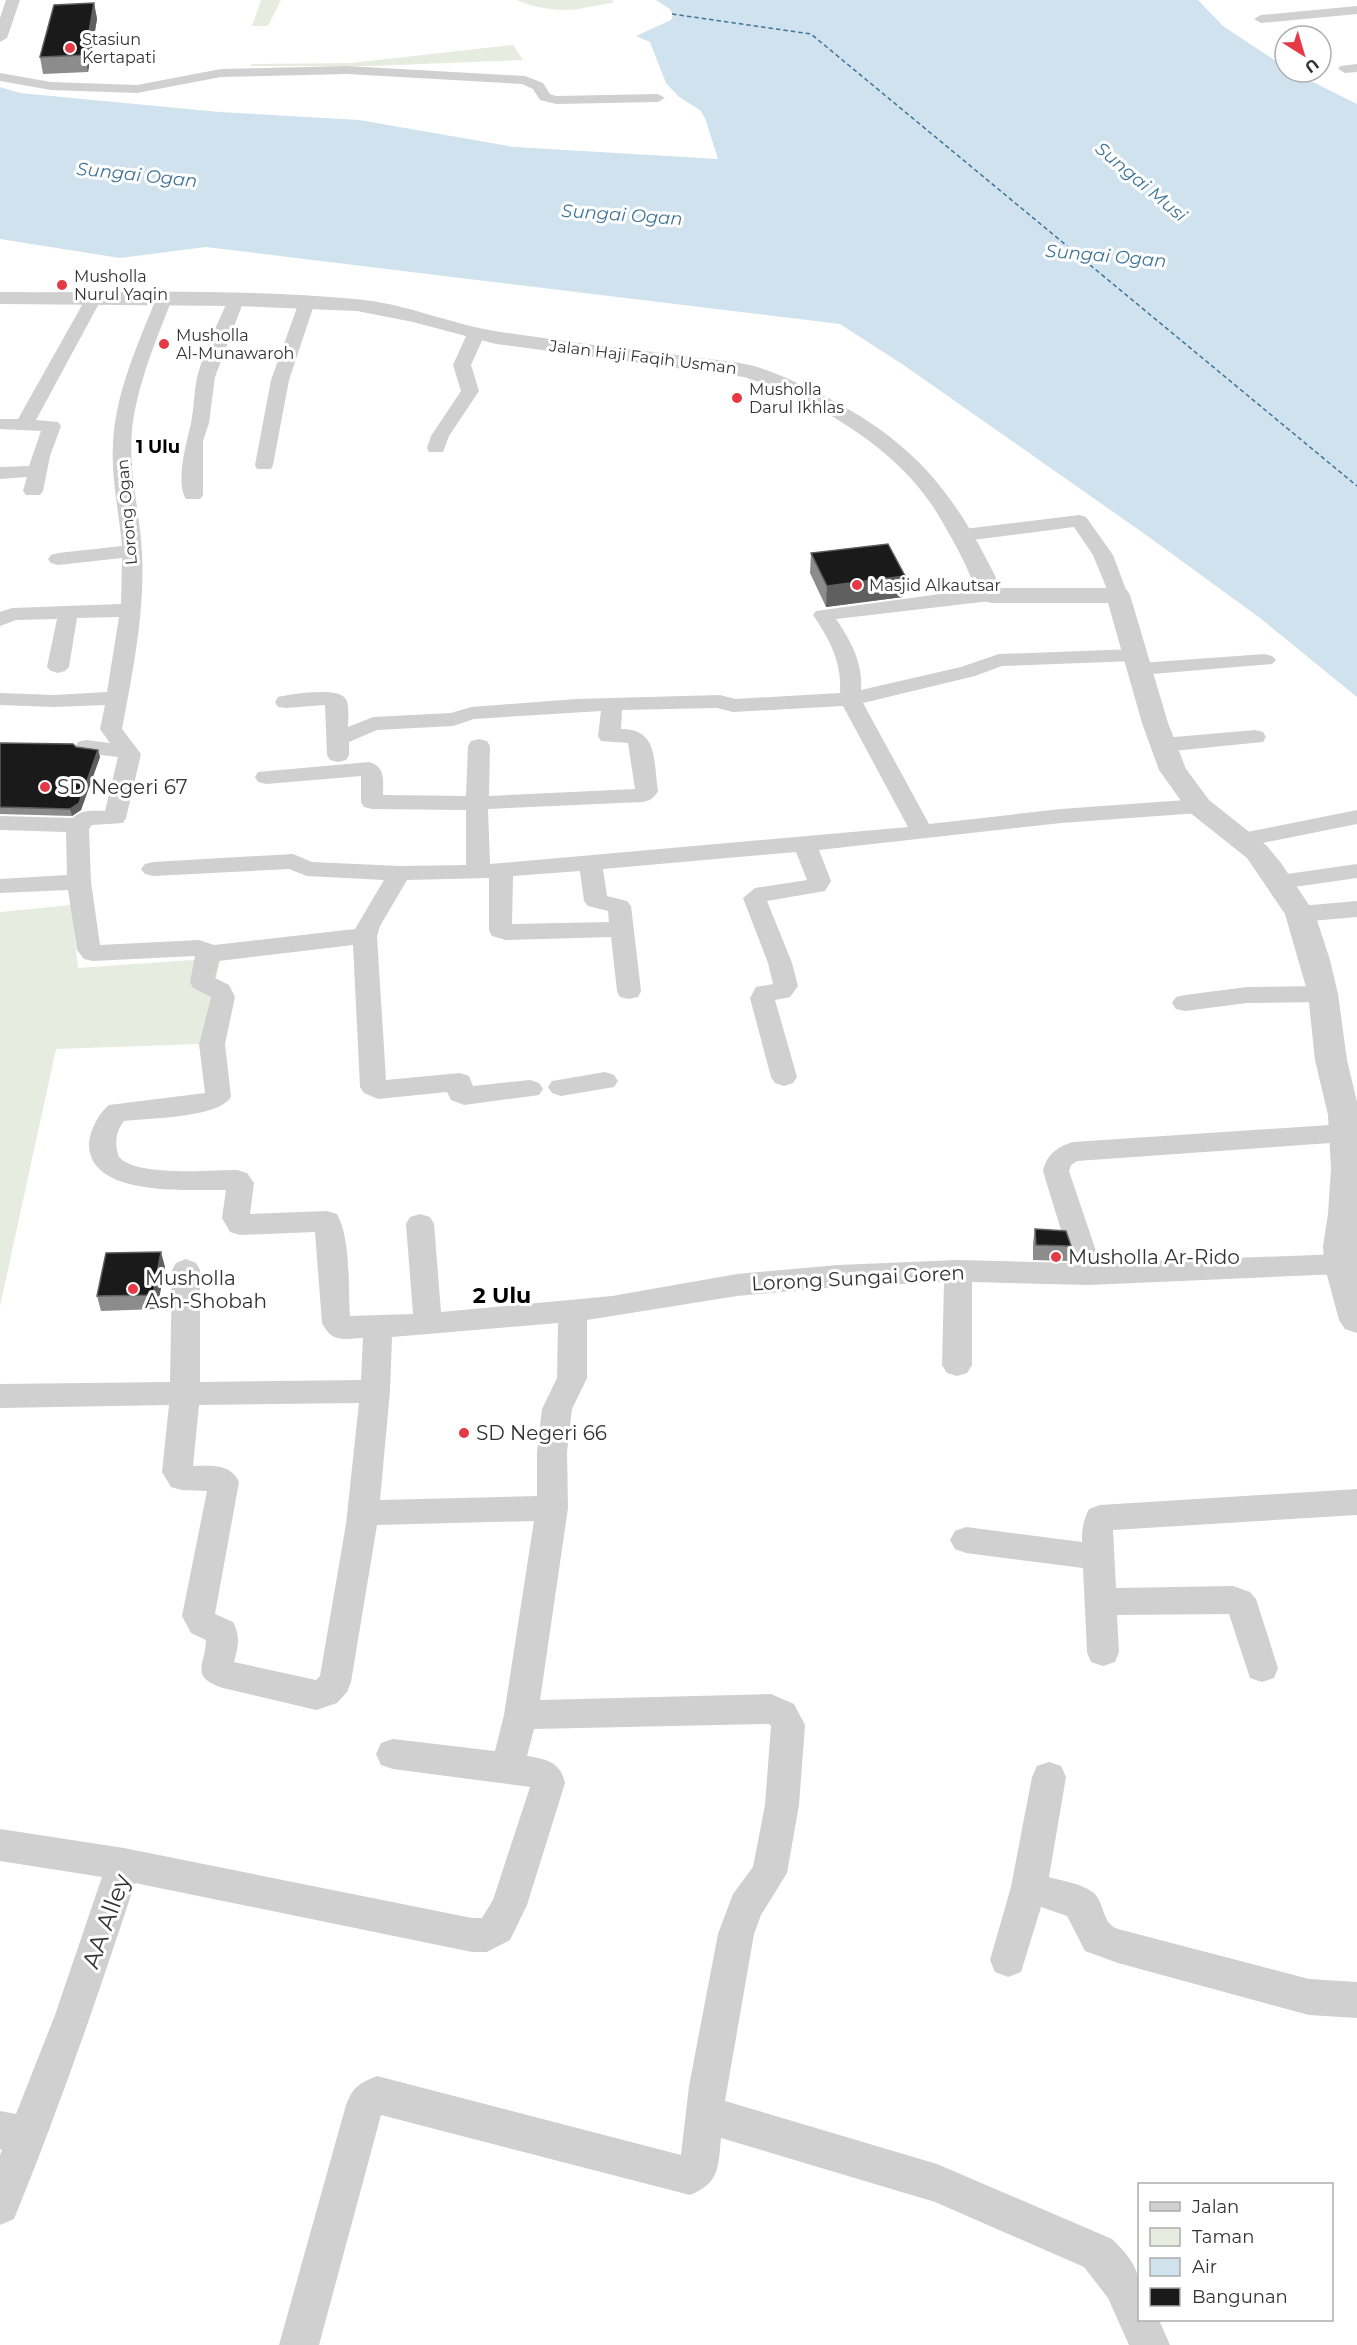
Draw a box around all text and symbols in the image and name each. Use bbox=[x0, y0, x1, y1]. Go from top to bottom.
north arrow bbox=[1273, 24, 1333, 84]
place label: Stasiun Kertapati bbox=[82, 30, 156, 67]
marker: Stasiun Kertapati bbox=[63, 41, 77, 55]
text: U bbox=[1301, 54, 1322, 77]
water label: Sungai Musi bbox=[1091, 137, 1191, 227]
water label: Sungai Ogan bbox=[76, 158, 198, 192]
water label: Sungai Ogan bbox=[561, 200, 683, 230]
water label: Sungai Ogan bbox=[1045, 240, 1167, 272]
place label: Musholla Nurul Yaqin bbox=[74, 267, 168, 304]
marker: Musholla Nurul Yaqin bbox=[55, 278, 69, 292]
place label: Musholla Al-Munawaroh bbox=[176, 326, 294, 363]
street label: Jalan Haji Faqih Usman bbox=[547, 336, 738, 378]
marker: Musholla Al-Munawaroh bbox=[157, 337, 171, 351]
place label: Musholla Darul Ikhlas bbox=[749, 380, 844, 417]
marker: Musholla Darul Ikhlas bbox=[730, 391, 744, 405]
district label: 1 Ulu bbox=[136, 436, 180, 458]
street label: Lorong Ogan bbox=[113, 458, 141, 566]
place label: Masjid Alkautsar bbox=[869, 576, 1001, 595]
marker: Masjid Alkautsar bbox=[850, 578, 864, 592]
place label: SD Negeri 67 bbox=[57, 775, 187, 799]
marker: SD Negeri 67 bbox=[38, 780, 52, 794]
place label: Musholla Ar-Rido bbox=[1068, 1245, 1240, 1269]
marker: Musholla Ar-Rido bbox=[1049, 1250, 1063, 1264]
street label: Lorong Sungai Goren bbox=[751, 1260, 965, 1296]
place label: Musholla Ash-Shobah bbox=[145, 1266, 267, 1313]
marker: Musholla Ash-Shobah bbox=[126, 1282, 140, 1296]
district label: 2 Ulu bbox=[473, 1282, 531, 1309]
place label: SD Negeri 66 bbox=[476, 1421, 607, 1445]
marker: SD Negeri 66 bbox=[457, 1426, 471, 1440]
street label: AA Alley bbox=[76, 1870, 136, 1972]
legend bbox=[1138, 2183, 1333, 2321]
text: Jalan bbox=[1191, 2196, 1239, 2218]
text: Taman bbox=[1192, 2226, 1254, 2248]
text: Air bbox=[1192, 2256, 1217, 2278]
text: Bangunan bbox=[1192, 2286, 1288, 2308]

